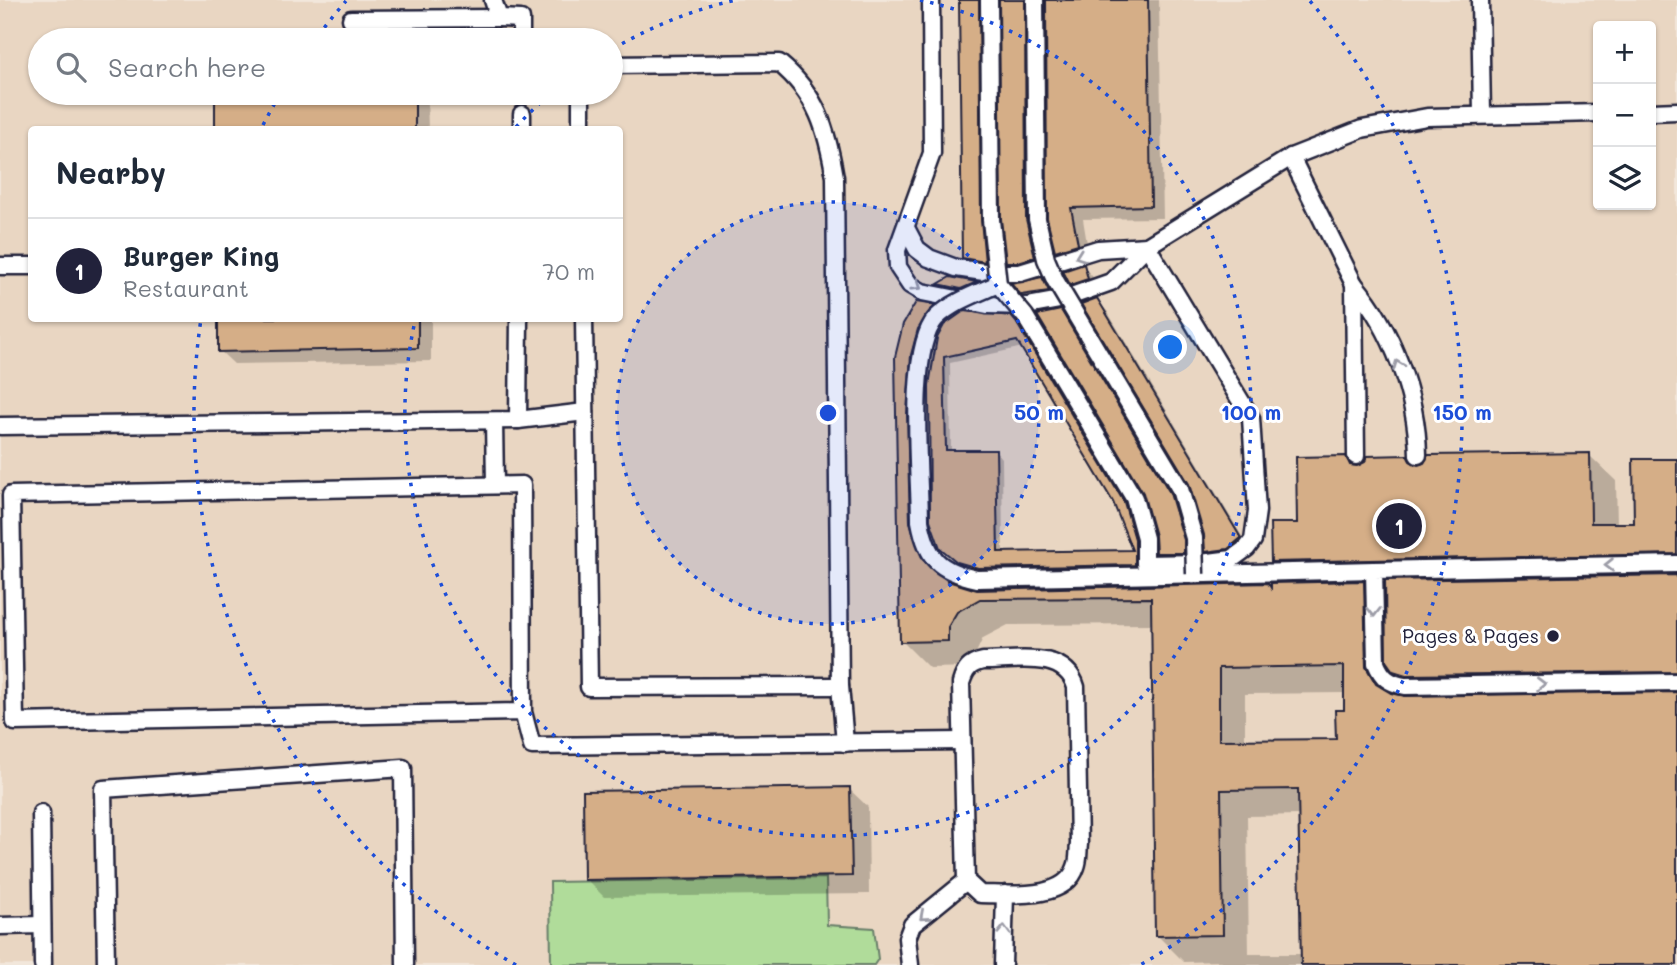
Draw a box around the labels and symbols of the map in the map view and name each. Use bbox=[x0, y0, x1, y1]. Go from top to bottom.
one-way arrow bbox=[1074, 248, 1086, 262]
one-way arrow bbox=[909, 278, 922, 291]
your location bbox=[1153, 330, 1187, 364]
one-way arrow bbox=[1393, 360, 1407, 372]
text: 50 m bbox=[1014, 398, 1064, 425]
text: 100 m bbox=[1221, 398, 1281, 425]
text: 150 m bbox=[1432, 398, 1492, 425]
centre of rings bbox=[816, 401, 840, 425]
pin: 1 bbox=[1376, 500, 1422, 552]
one-way arrow bbox=[1603, 558, 1614, 573]
one-way arrow bbox=[1366, 607, 1382, 617]
place label: Pages & Pages bbox=[1402, 623, 1539, 648]
marker: Pages & Pages bbox=[1545, 628, 1561, 644]
one-way arrow bbox=[1536, 676, 1546, 692]
one-way arrow bbox=[919, 908, 932, 920]
one-way arrow bbox=[996, 924, 1011, 935]

